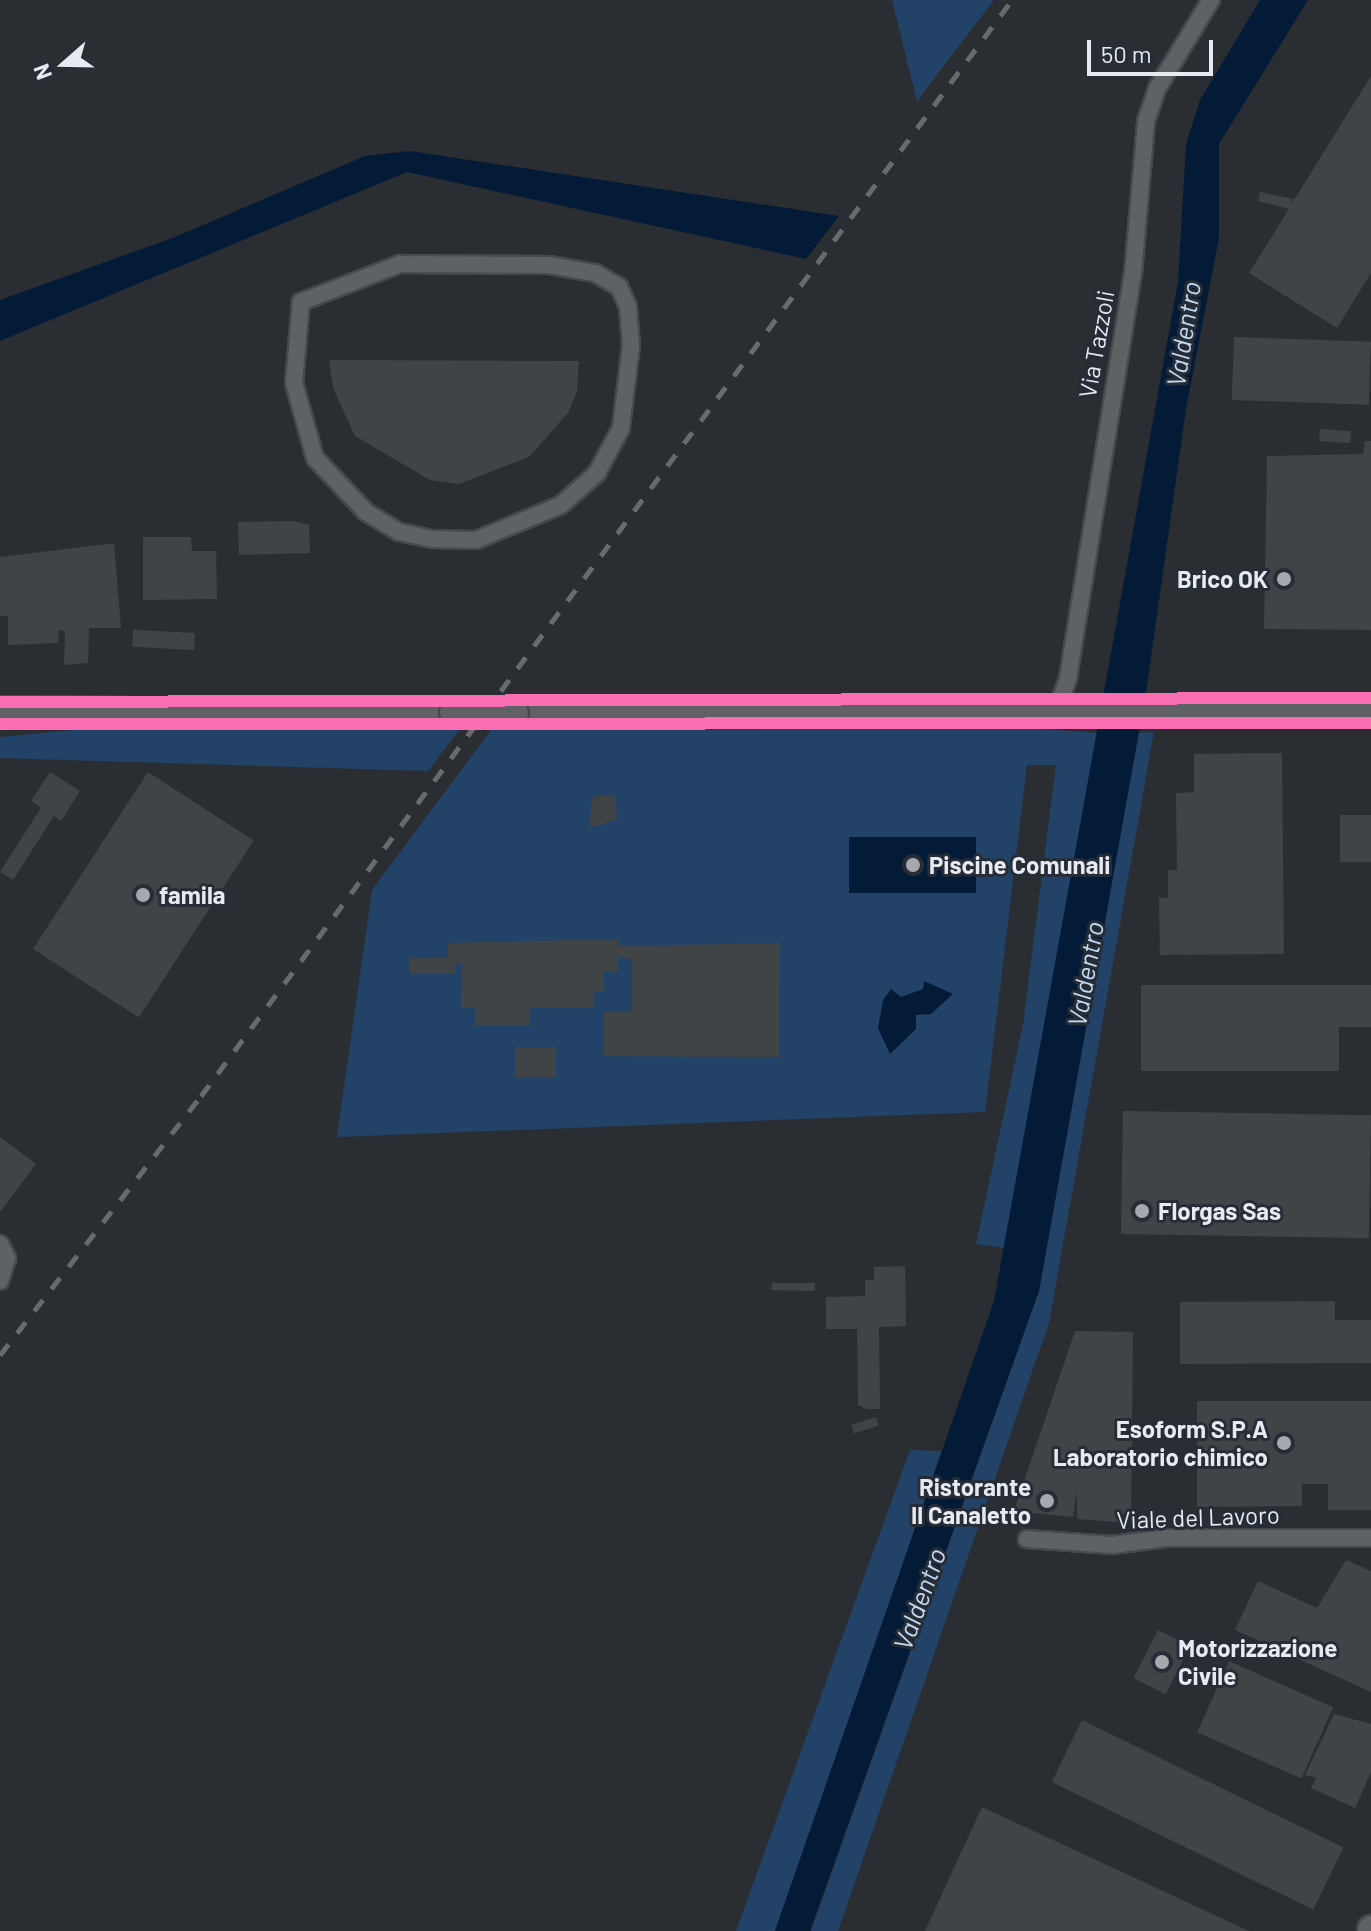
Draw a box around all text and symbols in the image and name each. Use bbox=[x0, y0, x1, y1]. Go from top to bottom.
north arrow bbox=[24, 24, 104, 104]
scale bar bbox=[1091, 24, 1217, 74]
text: 50 m bbox=[1101, 39, 1152, 68]
text: N bbox=[27, 61, 56, 84]
water label: Valdentro bbox=[1159, 279, 1207, 389]
street label: Via Tazzoli bbox=[1072, 288, 1120, 400]
place label: Brico OK bbox=[1177, 565, 1268, 593]
marker: Brico OK bbox=[1275, 570, 1293, 588]
place label: Piscine Comunali bbox=[929, 851, 1110, 879]
marker: Piscine Comunali bbox=[904, 856, 922, 874]
place label: famila bbox=[159, 881, 225, 909]
marker: famila bbox=[134, 886, 152, 904]
water label: Valdentro bbox=[1060, 919, 1110, 1029]
place label: Florgas Sas bbox=[1158, 1197, 1281, 1225]
marker: Florgas Sas bbox=[1133, 1202, 1151, 1220]
place label: Esoform S.P.A Laboratorio chimico bbox=[1053, 1415, 1268, 1471]
marker: Esoform S.P.A Laboratorio chimico bbox=[1275, 1434, 1293, 1452]
place label: Ristorante Il Canaletto bbox=[911, 1473, 1031, 1529]
marker: Ristorante Il Canaletto bbox=[1038, 1492, 1056, 1510]
street label: Viale del Lavoro bbox=[1116, 1500, 1280, 1534]
water label: Valdentro bbox=[886, 1544, 952, 1654]
place label: Motorizzazione Civile bbox=[1178, 1634, 1337, 1690]
marker: Motorizzazione Civile bbox=[1153, 1653, 1171, 1671]

